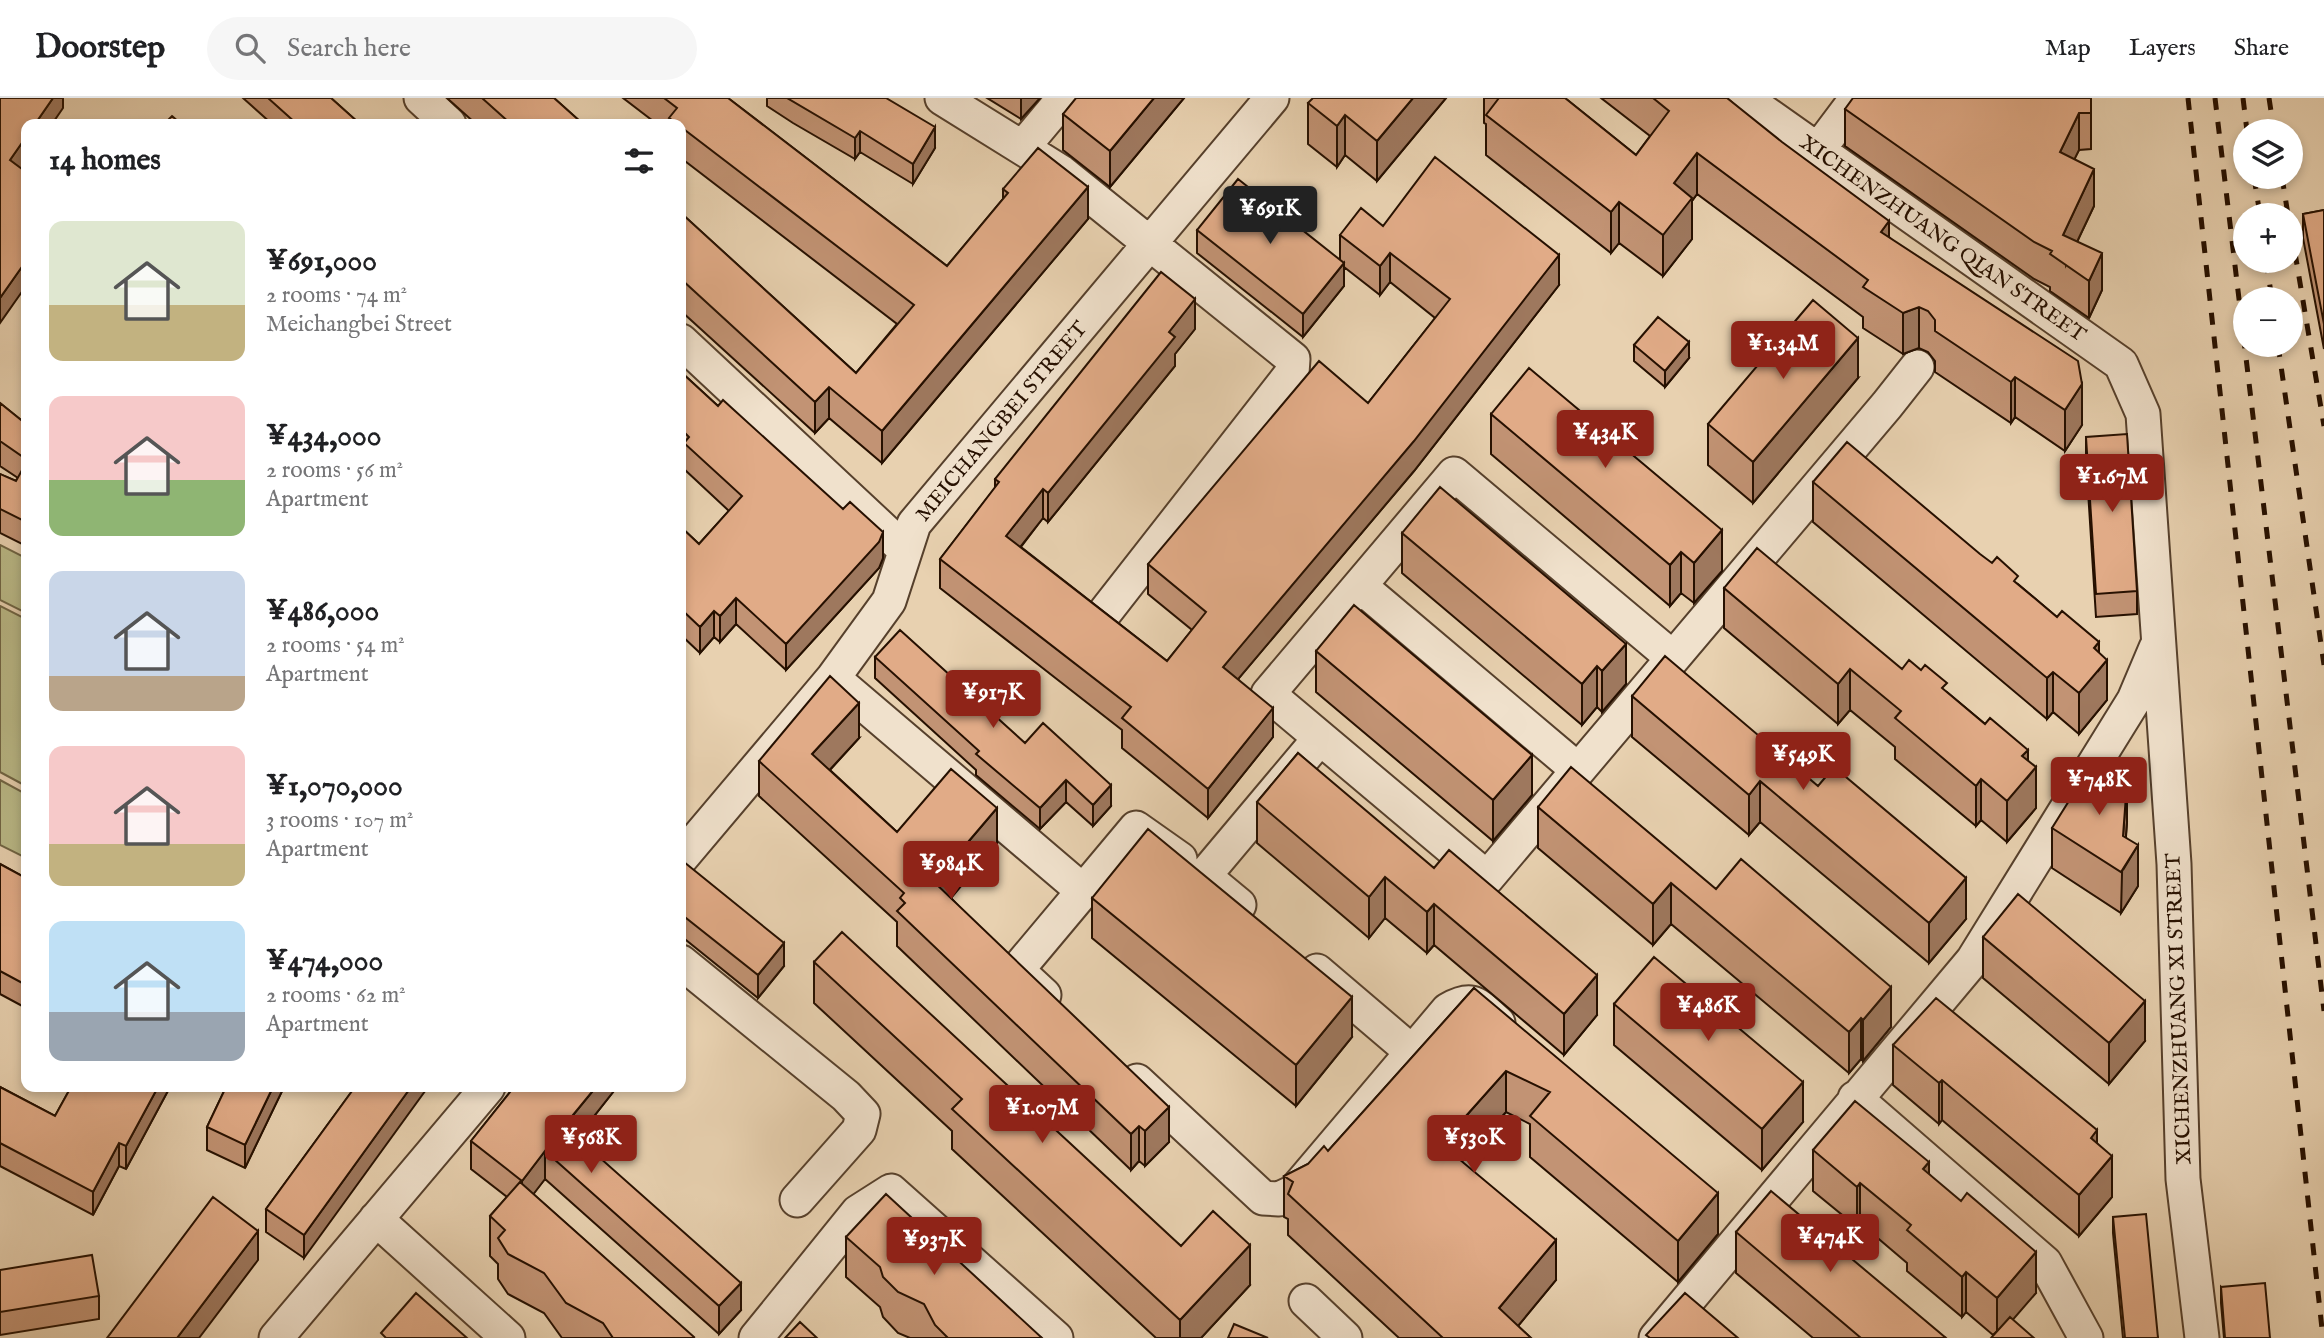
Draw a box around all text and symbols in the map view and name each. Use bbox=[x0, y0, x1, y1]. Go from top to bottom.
search box bbox=[207, 17, 697, 80]
text: Doorstep bbox=[35, 27, 165, 69]
icon: search bbox=[231, 29, 269, 67]
text: Search here bbox=[287, 32, 411, 65]
text: Map bbox=[2045, 33, 2091, 64]
text: Layers bbox=[2129, 33, 2196, 64]
text: Share bbox=[2234, 33, 2289, 64]
map controls bbox=[2233, 119, 2303, 357]
button: layers bbox=[2233, 119, 2303, 189]
street label: XICHENZHUANG QIAN STREET bbox=[1794, 130, 2091, 349]
text: 14 homes bbox=[49, 142, 161, 180]
icon: filters bbox=[620, 142, 658, 180]
pin: ¥691K bbox=[1221, 186, 1319, 246]
text: ¥691K bbox=[1239, 194, 1301, 223]
button: + bbox=[2233, 203, 2303, 273]
text: ¥691,000 bbox=[266, 243, 377, 281]
icon: home bbox=[105, 249, 189, 333]
text: 2 rooms · 74 m² bbox=[266, 281, 407, 310]
button: − bbox=[2233, 287, 2303, 357]
text: Meichangbei Street bbox=[266, 310, 452, 339]
street label: MEICHANGBEI STREET bbox=[910, 316, 1094, 528]
pin: ¥1.34M bbox=[1726, 322, 1840, 381]
text: ¥1.34M bbox=[1747, 329, 1819, 358]
pin: ¥434K bbox=[1556, 410, 1654, 470]
text: ¥434,000 bbox=[266, 418, 381, 456]
text: ¥434K bbox=[1573, 418, 1637, 447]
icon: home bbox=[105, 424, 189, 508]
pin: ¥1.67M bbox=[2055, 454, 2169, 514]
text: 2 rooms · 56 m² bbox=[266, 456, 403, 485]
text: ¥1.67M bbox=[2076, 462, 2148, 491]
text: Apartment bbox=[266, 485, 369, 514]
text: ¥486,000 bbox=[266, 593, 379, 631]
icon: home bbox=[105, 599, 189, 683]
text: 2 rooms · 54 m² bbox=[266, 631, 405, 660]
text: Apartment bbox=[266, 660, 369, 689]
pin: ¥917K bbox=[944, 670, 1042, 730]
text: ¥917K bbox=[962, 678, 1024, 707]
pin: ¥549K bbox=[1754, 732, 1852, 792]
text: ¥549K bbox=[1772, 740, 1834, 769]
pin: ¥748K bbox=[2050, 758, 2148, 817]
text: ¥748K bbox=[2067, 765, 2131, 794]
text: ¥1,070,000 bbox=[266, 768, 403, 806]
icon: home bbox=[105, 774, 189, 858]
text: 3 rooms · 107 m² bbox=[266, 806, 414, 835]
text: Apartment bbox=[266, 835, 369, 864]
pin: ¥984K bbox=[902, 842, 1000, 901]
text: ¥984K bbox=[919, 849, 983, 878]
street label: XICHENZHUANG XI STREET bbox=[2161, 852, 2198, 1165]
text: ¥474,000 bbox=[266, 943, 383, 981]
icon: home bbox=[105, 949, 189, 1033]
text: 2 rooms · 62 m² bbox=[266, 981, 406, 1010]
pin: ¥486K bbox=[1659, 984, 1757, 1043]
text: ¥486K bbox=[1676, 991, 1740, 1020]
text: Apartment bbox=[266, 1010, 369, 1039]
pin: ¥1.07M bbox=[985, 1086, 1099, 1145]
text: ¥1.07M bbox=[1005, 1093, 1079, 1122]
pin: ¥568K bbox=[542, 1116, 640, 1175]
pin: ¥530K bbox=[1425, 1116, 1523, 1175]
text: ¥568K bbox=[561, 1123, 621, 1152]
text: ¥530K bbox=[1443, 1123, 1505, 1152]
pin: ¥474K bbox=[1781, 1214, 1879, 1274]
pin: ¥937K bbox=[885, 1218, 983, 1277]
text: ¥474K bbox=[1797, 1222, 1863, 1251]
text: ¥937K bbox=[903, 1225, 965, 1254]

